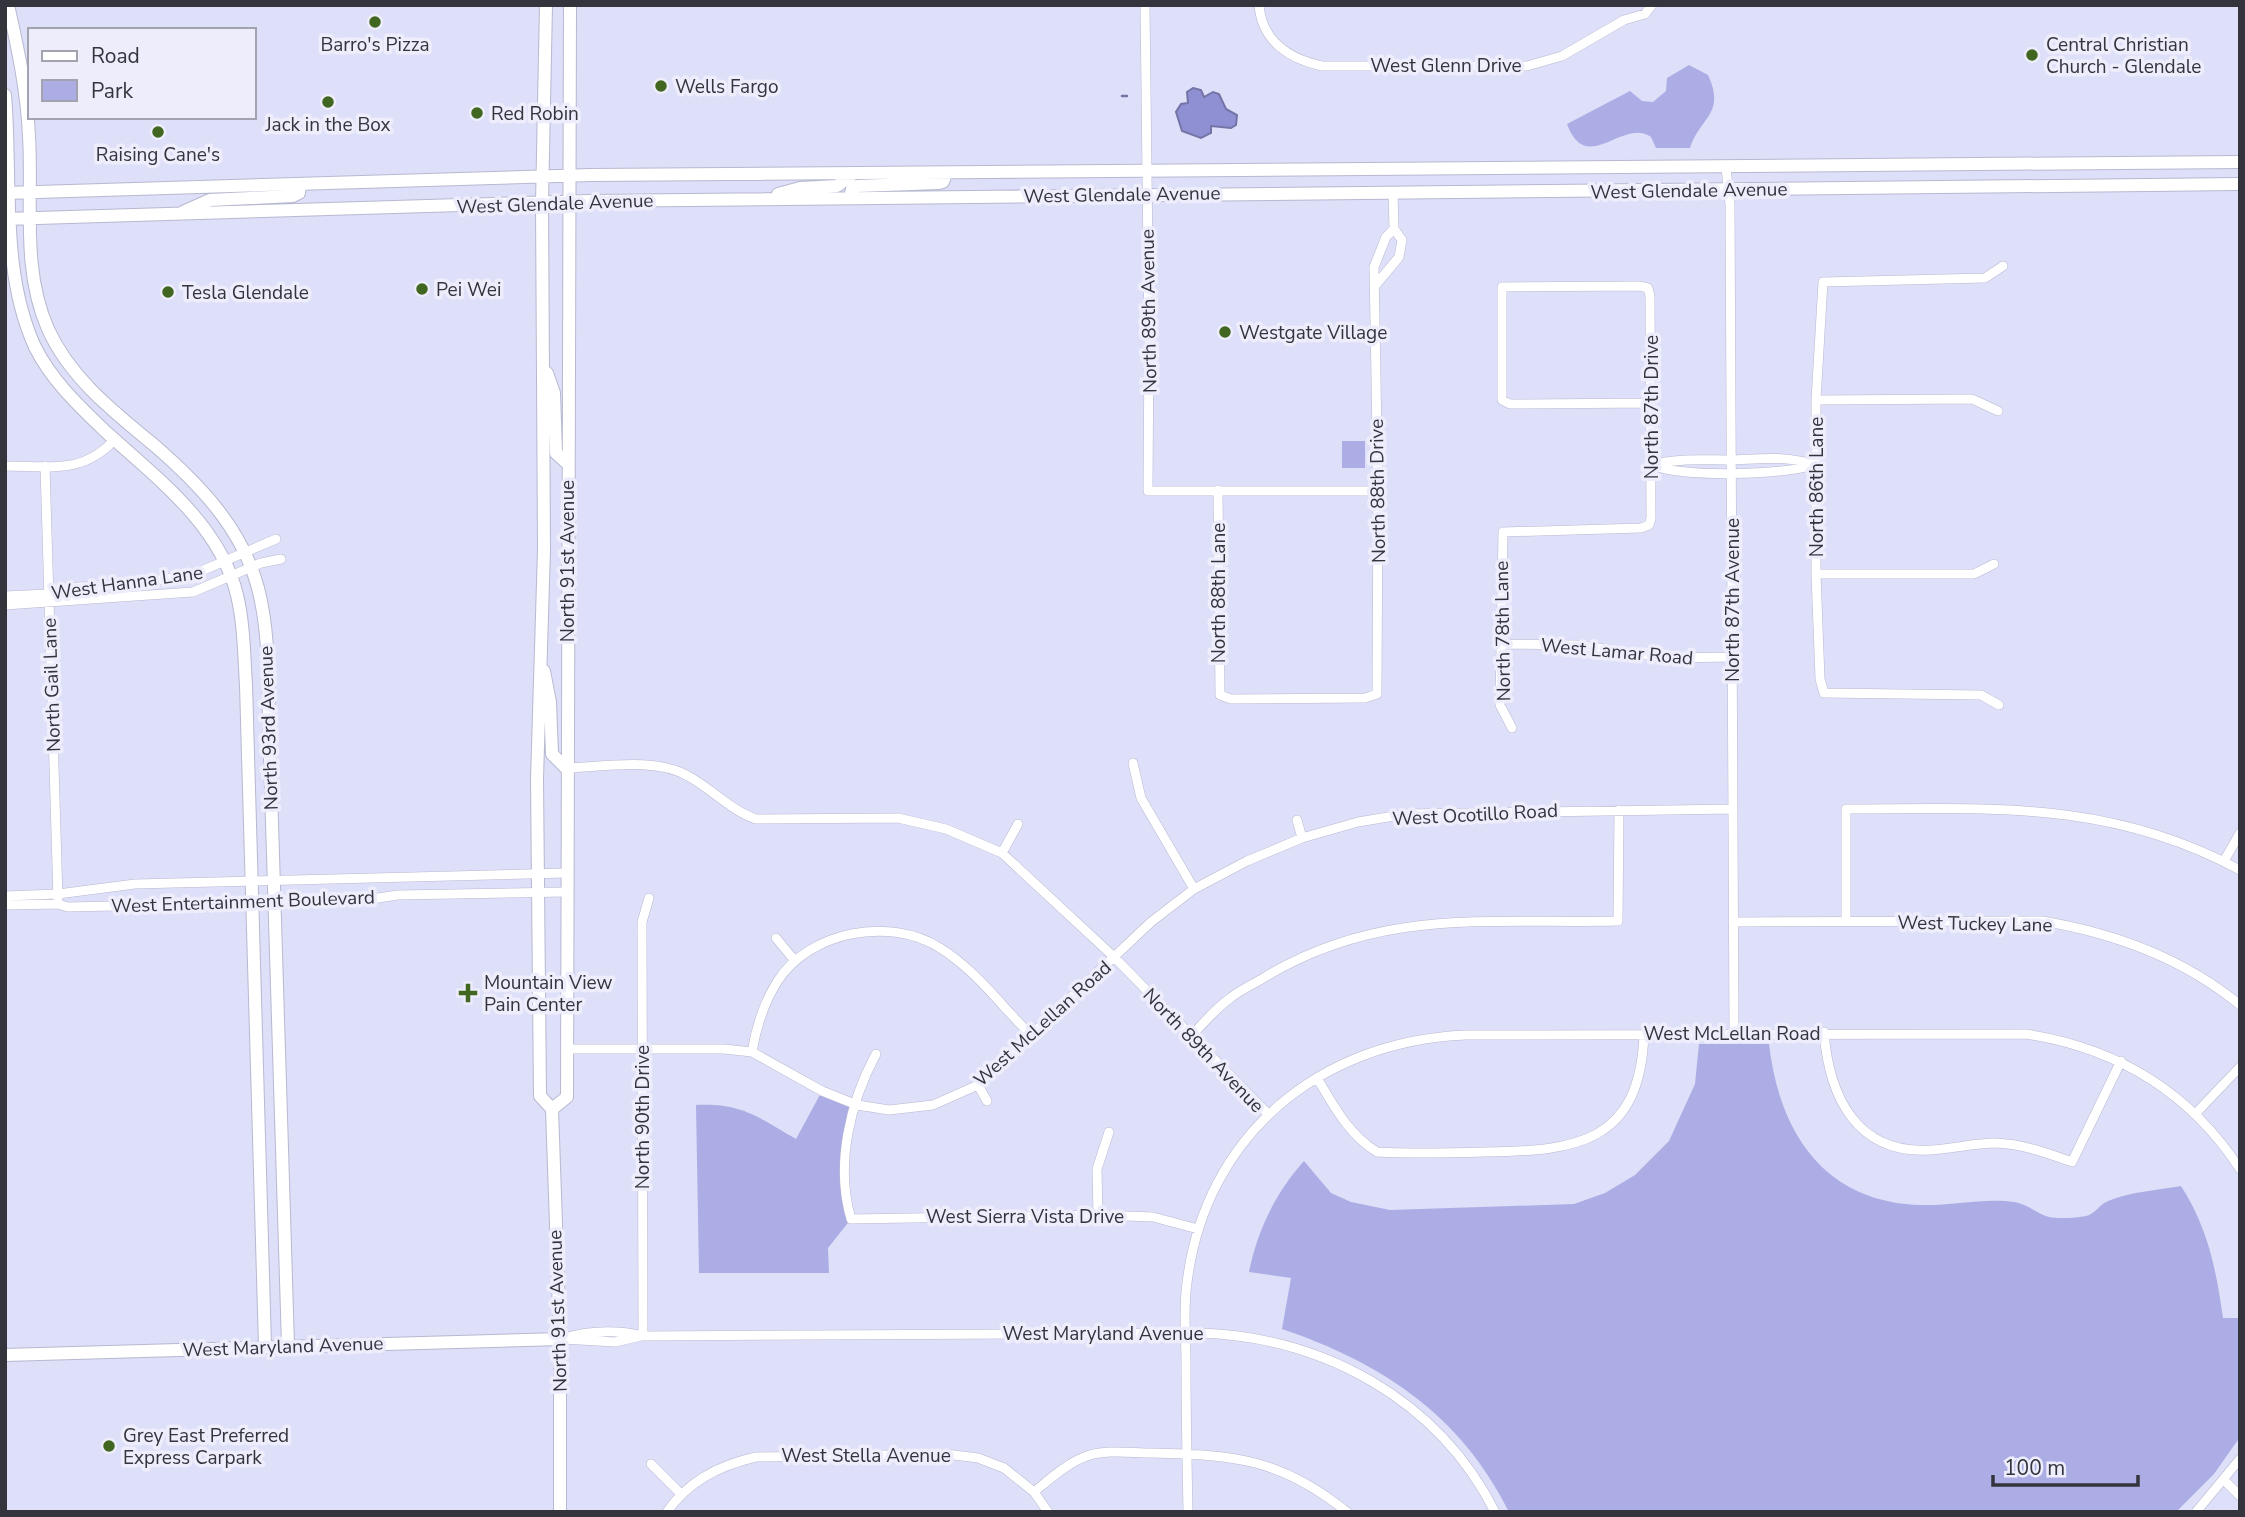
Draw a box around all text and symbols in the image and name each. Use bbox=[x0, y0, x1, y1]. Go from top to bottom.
marker: Barro's Pizza bbox=[367, 14, 383, 30]
legend bbox=[28, 28, 256, 119]
place label: Barro's Pizza bbox=[320, 32, 430, 58]
place label: Central Christian Church - Glendale bbox=[2046, 32, 2201, 80]
text: Road bbox=[91, 42, 140, 70]
marker: Central Christian Church - Glendale bbox=[2024, 47, 2040, 63]
street label: West Glenn Drive bbox=[1370, 53, 1522, 79]
place label: Wells Fargo bbox=[675, 74, 779, 100]
text: Park bbox=[91, 77, 133, 105]
marker: Wells Fargo bbox=[653, 78, 669, 94]
marker: Jack in the Box bbox=[320, 94, 336, 110]
place label: Red Robin bbox=[491, 101, 579, 127]
marker: Red Robin bbox=[469, 105, 485, 121]
place label: Jack in the Box bbox=[264, 112, 391, 138]
marker: Raising Cane's bbox=[150, 124, 166, 140]
place label: Raising Cane's bbox=[96, 142, 220, 168]
street label: West Glendale Avenue bbox=[1590, 176, 1788, 206]
street label: West Glendale Avenue bbox=[1023, 180, 1221, 210]
street label: West Glendale Avenue bbox=[456, 188, 654, 220]
street label: North 89th Avenue bbox=[1135, 229, 1163, 393]
place label: Pei Wei bbox=[436, 277, 501, 303]
place label: Tesla Glendale bbox=[182, 280, 309, 306]
marker: Pei Wei bbox=[414, 281, 430, 297]
marker: Tesla Glendale bbox=[160, 284, 176, 300]
place label: Westgate Village bbox=[1239, 320, 1387, 346]
marker: Westgate Village bbox=[1217, 324, 1233, 340]
street label: North 87th Drive bbox=[1639, 335, 1665, 479]
street label: North 86th Lane bbox=[1804, 417, 1830, 557]
street label: North 88th Drive bbox=[1364, 419, 1392, 563]
street label: North 91st Avenue bbox=[555, 480, 581, 642]
street label: North 87th Avenue bbox=[1720, 518, 1746, 682]
street label: North 88th Lane bbox=[1206, 523, 1232, 663]
street label: West Hanna Lane bbox=[50, 559, 205, 606]
street label: North 78th Lane bbox=[1489, 560, 1517, 702]
street label: North Gail Lane bbox=[37, 617, 67, 753]
street label: West Lamar Road bbox=[1540, 632, 1694, 672]
street label: North 93rd Avenue bbox=[253, 645, 285, 811]
street label: West Ocotillo Road bbox=[1391, 798, 1559, 832]
street label: West Entertainment Boulevard bbox=[111, 884, 375, 920]
street label: West Tuckey Lane bbox=[1897, 910, 2053, 938]
street label: West McLellan Road bbox=[968, 955, 1117, 1093]
place label: Mountain View Pain Center bbox=[484, 970, 613, 1018]
marker: Mountain View Pain Center bbox=[458, 983, 478, 1003]
street label: North 89th Avenue bbox=[1137, 983, 1270, 1119]
street label: West McLellan Road bbox=[1643, 1021, 1821, 1047]
street label: North 90th Drive bbox=[630, 1045, 656, 1189]
street label: West Sierra Vista Drive bbox=[926, 1204, 1124, 1230]
street label: North 91st Avenue bbox=[542, 1229, 574, 1393]
street label: West Maryland Avenue bbox=[1002, 1321, 1204, 1347]
street label: West Maryland Avenue bbox=[182, 1330, 384, 1363]
place label: Grey East Preferred Express Carpark bbox=[123, 1423, 289, 1471]
marker: Grey East Preferred Express Carpark bbox=[101, 1438, 117, 1454]
street label: West Stella Avenue bbox=[781, 1443, 951, 1469]
scale bar bbox=[1993, 1444, 2138, 1488]
text: 100 m bbox=[2004, 1454, 2065, 1482]

